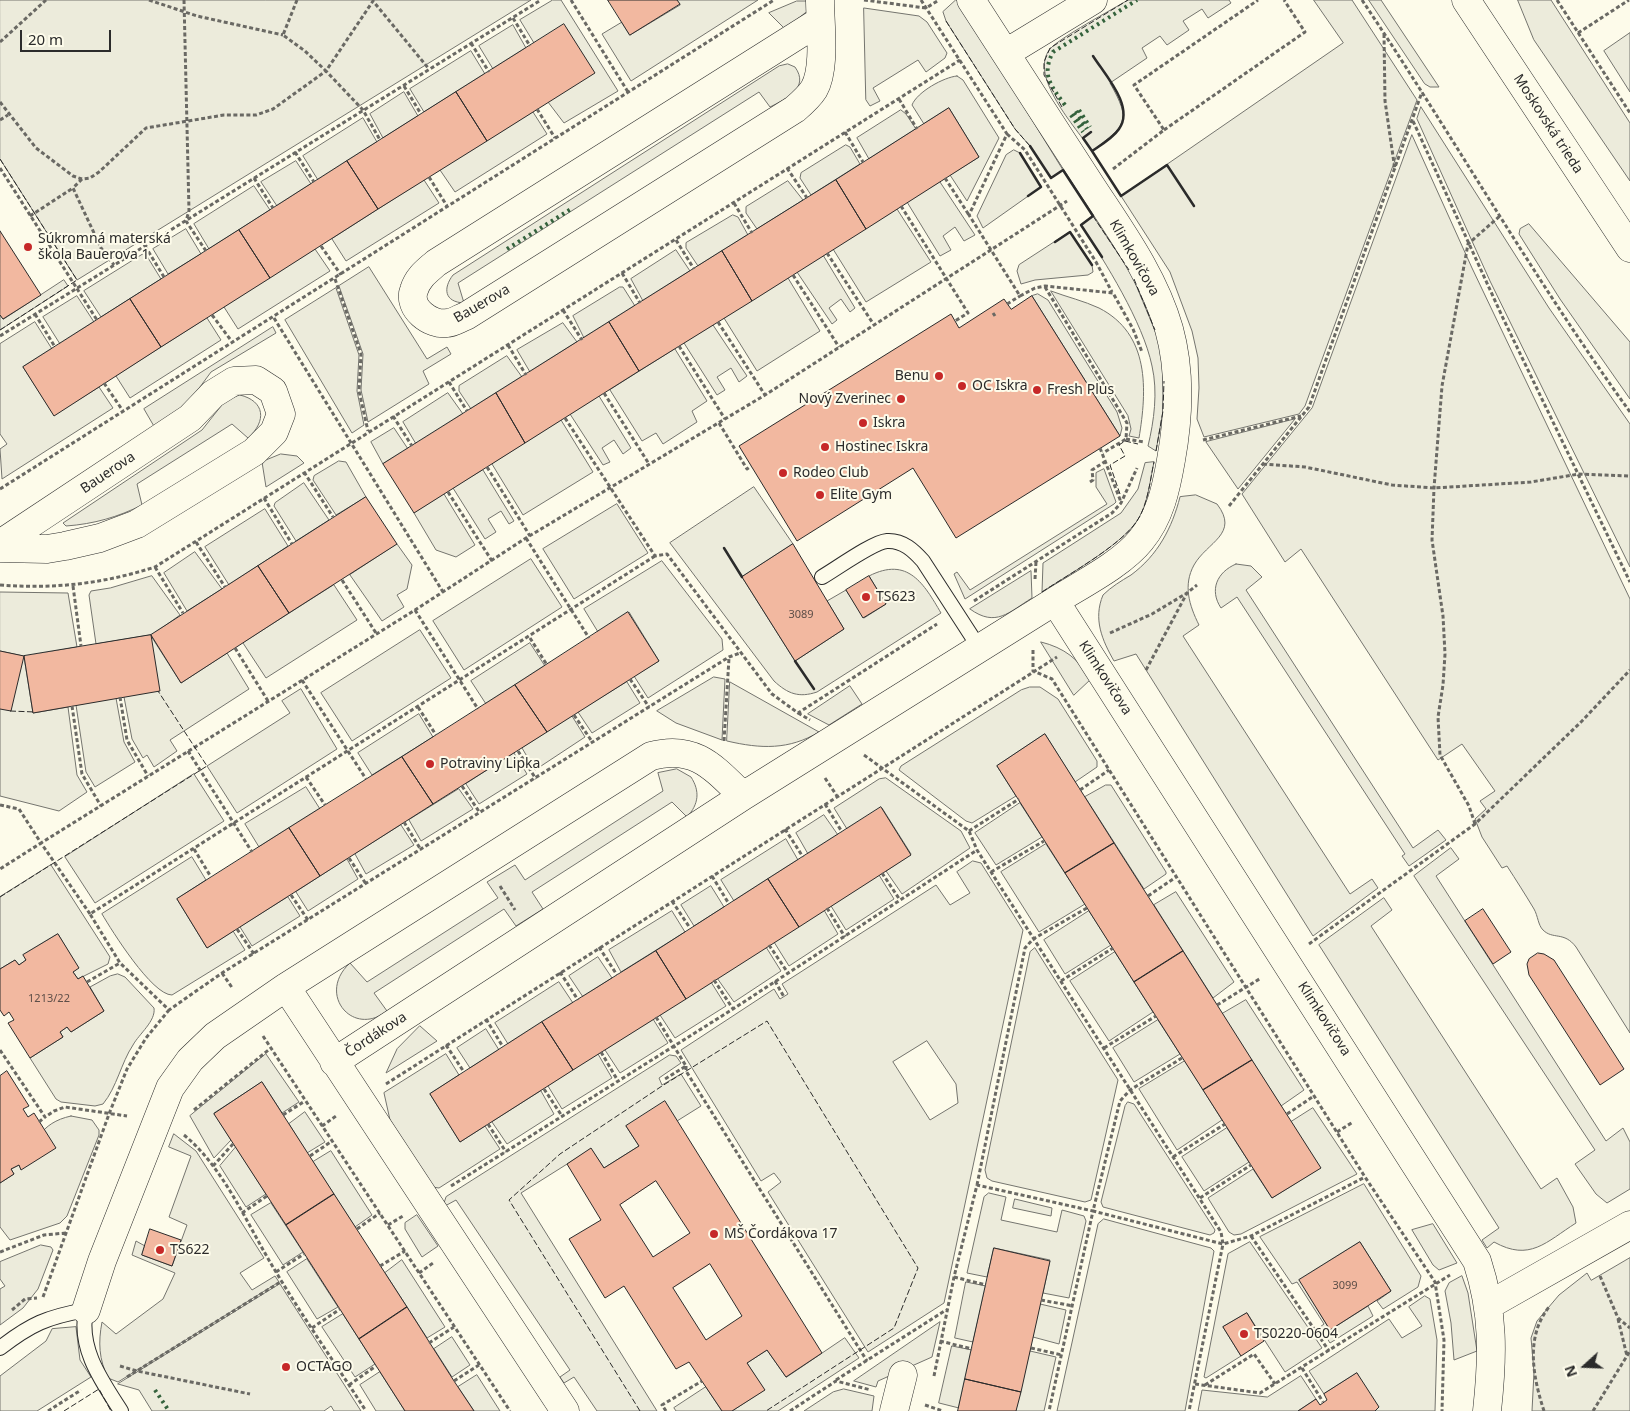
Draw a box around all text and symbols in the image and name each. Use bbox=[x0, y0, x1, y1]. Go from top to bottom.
scale bar bbox=[22, 20, 114, 52]
text: 20 m bbox=[28, 29, 63, 49]
street label: Moskovská trieda bbox=[1510, 71, 1586, 177]
street label: Klimkovičova bbox=[1105, 217, 1163, 299]
place label: Súkromná materská škola Bauerova 1 bbox=[38, 231, 171, 264]
marker: Súkromná materská škola Bauerova 1 bbox=[22, 241, 34, 253]
street label: Bauerova bbox=[451, 281, 513, 327]
place label: Benu bbox=[895, 368, 929, 384]
marker: Benu bbox=[933, 370, 945, 382]
place label: OC Iskra bbox=[972, 378, 1028, 394]
marker: OC Iskra bbox=[956, 380, 968, 392]
place label: Fresh Plus bbox=[1047, 382, 1114, 398]
marker: Fresh Plus bbox=[1031, 384, 1043, 396]
place label: Nový Zverinec bbox=[799, 391, 891, 407]
marker: Nový Zverinec bbox=[895, 393, 907, 405]
place label: Iskra bbox=[873, 415, 905, 431]
marker: Iskra bbox=[857, 417, 869, 429]
place label: Hostinec Iskra bbox=[835, 439, 928, 455]
marker: Hostinec Iskra bbox=[819, 441, 831, 453]
street label: Bauerova bbox=[78, 449, 138, 497]
place label: Rodeo Club bbox=[793, 465, 869, 481]
marker: Rodeo Club bbox=[777, 467, 789, 479]
place label: Elite Gym bbox=[830, 487, 892, 503]
marker: Elite Gym bbox=[814, 489, 826, 501]
place label: TS623 bbox=[876, 589, 915, 605]
marker: TS623 bbox=[860, 591, 872, 603]
house number: 3089 bbox=[788, 608, 814, 622]
street label: Klimkovičova bbox=[1075, 638, 1135, 718]
place label: Potraviny Lipka bbox=[440, 756, 540, 772]
marker: Potraviny Lipka bbox=[424, 758, 436, 770]
street label: Klimkovičova bbox=[1294, 979, 1354, 1059]
house number: 1213/22 bbox=[28, 992, 70, 1006]
street label: Čordákova bbox=[342, 1009, 410, 1061]
place label: MŠ Čordákova 17 bbox=[724, 1226, 838, 1242]
marker: MŠ Čordákova 17 bbox=[708, 1228, 720, 1240]
place label: TS622 bbox=[170, 1242, 209, 1258]
marker: TS622 bbox=[154, 1244, 166, 1256]
house number: 3099 bbox=[1332, 1279, 1358, 1293]
place label: TS0220-0604 bbox=[1254, 1326, 1338, 1342]
marker: TS0220-0604 bbox=[1238, 1328, 1250, 1340]
north arrow bbox=[1560, 1341, 1610, 1391]
place label: OCTAGO bbox=[296, 1359, 352, 1375]
marker: OCTAGO bbox=[280, 1361, 292, 1373]
text: N bbox=[1560, 1363, 1581, 1380]

